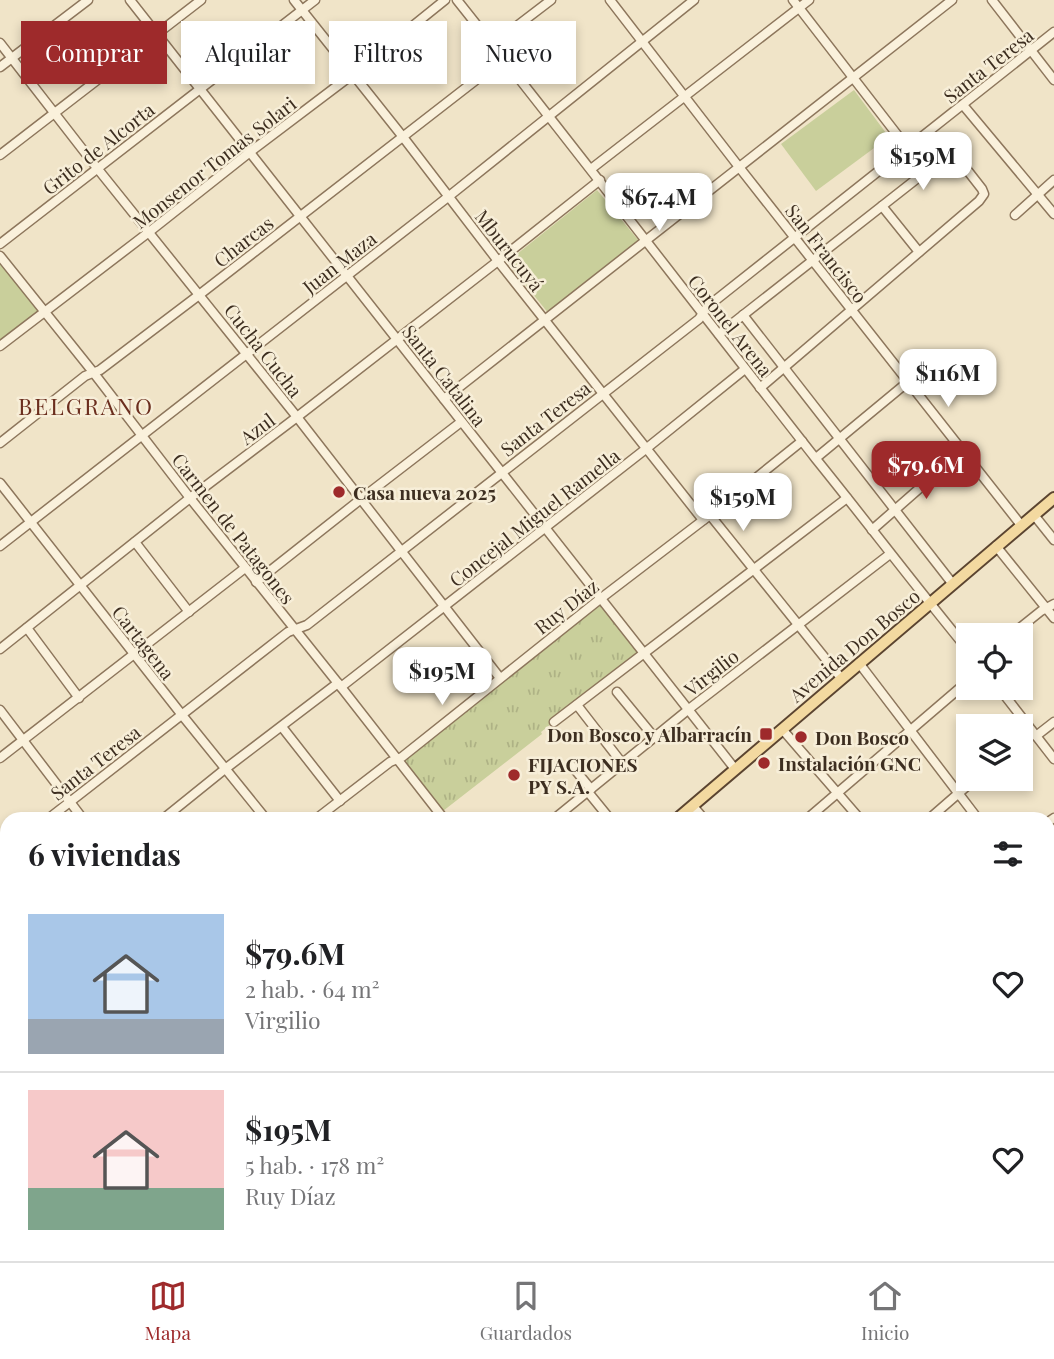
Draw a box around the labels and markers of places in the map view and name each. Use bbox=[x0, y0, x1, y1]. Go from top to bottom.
pin: $159M bbox=[874, 132, 972, 192]
pin: $67.4M bbox=[602, 174, 716, 233]
pin: $116M bbox=[899, 350, 997, 409]
pin: $79.6M bbox=[869, 442, 983, 501]
pin: $159M bbox=[694, 474, 792, 533]
place label: Casa nueva 2025 bbox=[353, 479, 496, 505]
marker: Casa nueva 2025 bbox=[331, 484, 347, 500]
pin: $195M bbox=[393, 648, 491, 707]
place label: Don Bosco y Albarracín bbox=[547, 721, 752, 747]
place label: Don Bosco bbox=[815, 724, 909, 750]
marker: Don Bosco y Albarracín bbox=[758, 726, 774, 742]
marker: Don Bosco bbox=[793, 729, 809, 745]
place label: Instalación GNC bbox=[778, 750, 921, 776]
place label: FIJACIONES PY S.A. bbox=[528, 751, 638, 799]
marker: Instalación GNC bbox=[756, 755, 772, 771]
marker: FIJACIONES PY S.A. bbox=[506, 767, 522, 783]

